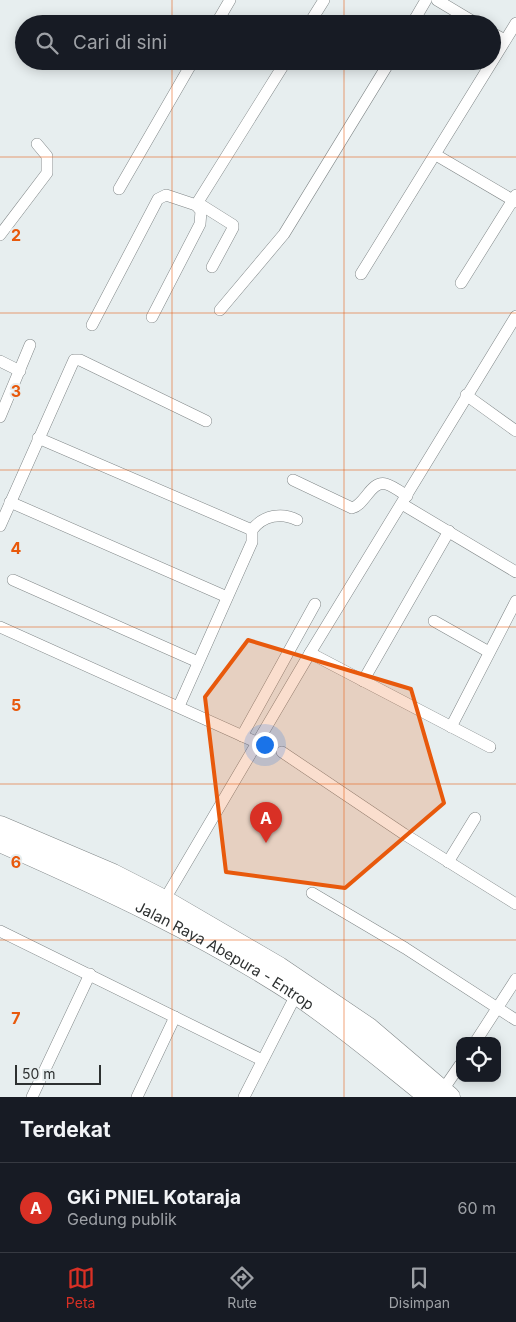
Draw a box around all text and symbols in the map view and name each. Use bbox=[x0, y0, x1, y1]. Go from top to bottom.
search box bbox=[15, 15, 501, 70]
icon: search bbox=[33, 29, 61, 57]
text: Cari di sini bbox=[73, 31, 167, 54]
text: 2 bbox=[11, 225, 21, 245]
text: 3 bbox=[11, 381, 21, 401]
text: 4 bbox=[11, 538, 22, 558]
text: 5 bbox=[11, 695, 21, 715]
your location bbox=[252, 732, 278, 758]
pin: A bbox=[250, 802, 282, 843]
text: 6 bbox=[11, 852, 21, 872]
street label: Jalan Raya Abepura - Entrop bbox=[132, 896, 318, 1014]
text: 7 bbox=[11, 1008, 21, 1028]
map controls bbox=[456, 1037, 501, 1082]
button: locate bbox=[456, 1037, 501, 1082]
scale bar bbox=[15, 1062, 101, 1085]
text: 50 m bbox=[22, 1065, 56, 1082]
text: Terdekat bbox=[20, 1117, 111, 1142]
text: GKi PNIEL Kotaraja bbox=[67, 1186, 241, 1209]
text: A bbox=[30, 1198, 42, 1218]
text: 60 m bbox=[457, 1198, 496, 1218]
text: Gedung publik bbox=[67, 1209, 177, 1229]
tab: Peta bbox=[66, 1264, 95, 1311]
tab: Rute bbox=[227, 1264, 257, 1311]
tab: Disimpan bbox=[389, 1264, 450, 1311]

